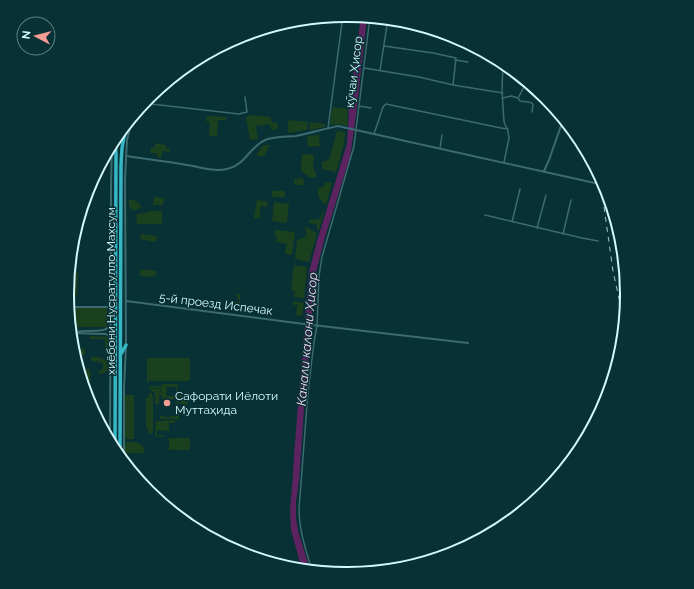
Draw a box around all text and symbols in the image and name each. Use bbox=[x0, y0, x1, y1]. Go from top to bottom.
north arrow bbox=[16, 16, 56, 56]
text: N bbox=[20, 30, 34, 40]
street label: кӯчаи Ҳисор bbox=[343, 35, 365, 109]
street label: хиёбони Нусратулло Махсум bbox=[104, 207, 118, 375]
water label: Канали калони Ҳисор bbox=[294, 271, 320, 407]
street label: 5-й проезд Испечак bbox=[158, 290, 274, 318]
place label: Сафорати Иёлоти Муттаҳида bbox=[175, 389, 278, 417]
marker: Сафорати Иёлоти Муттаҳида bbox=[162, 398, 172, 408]

